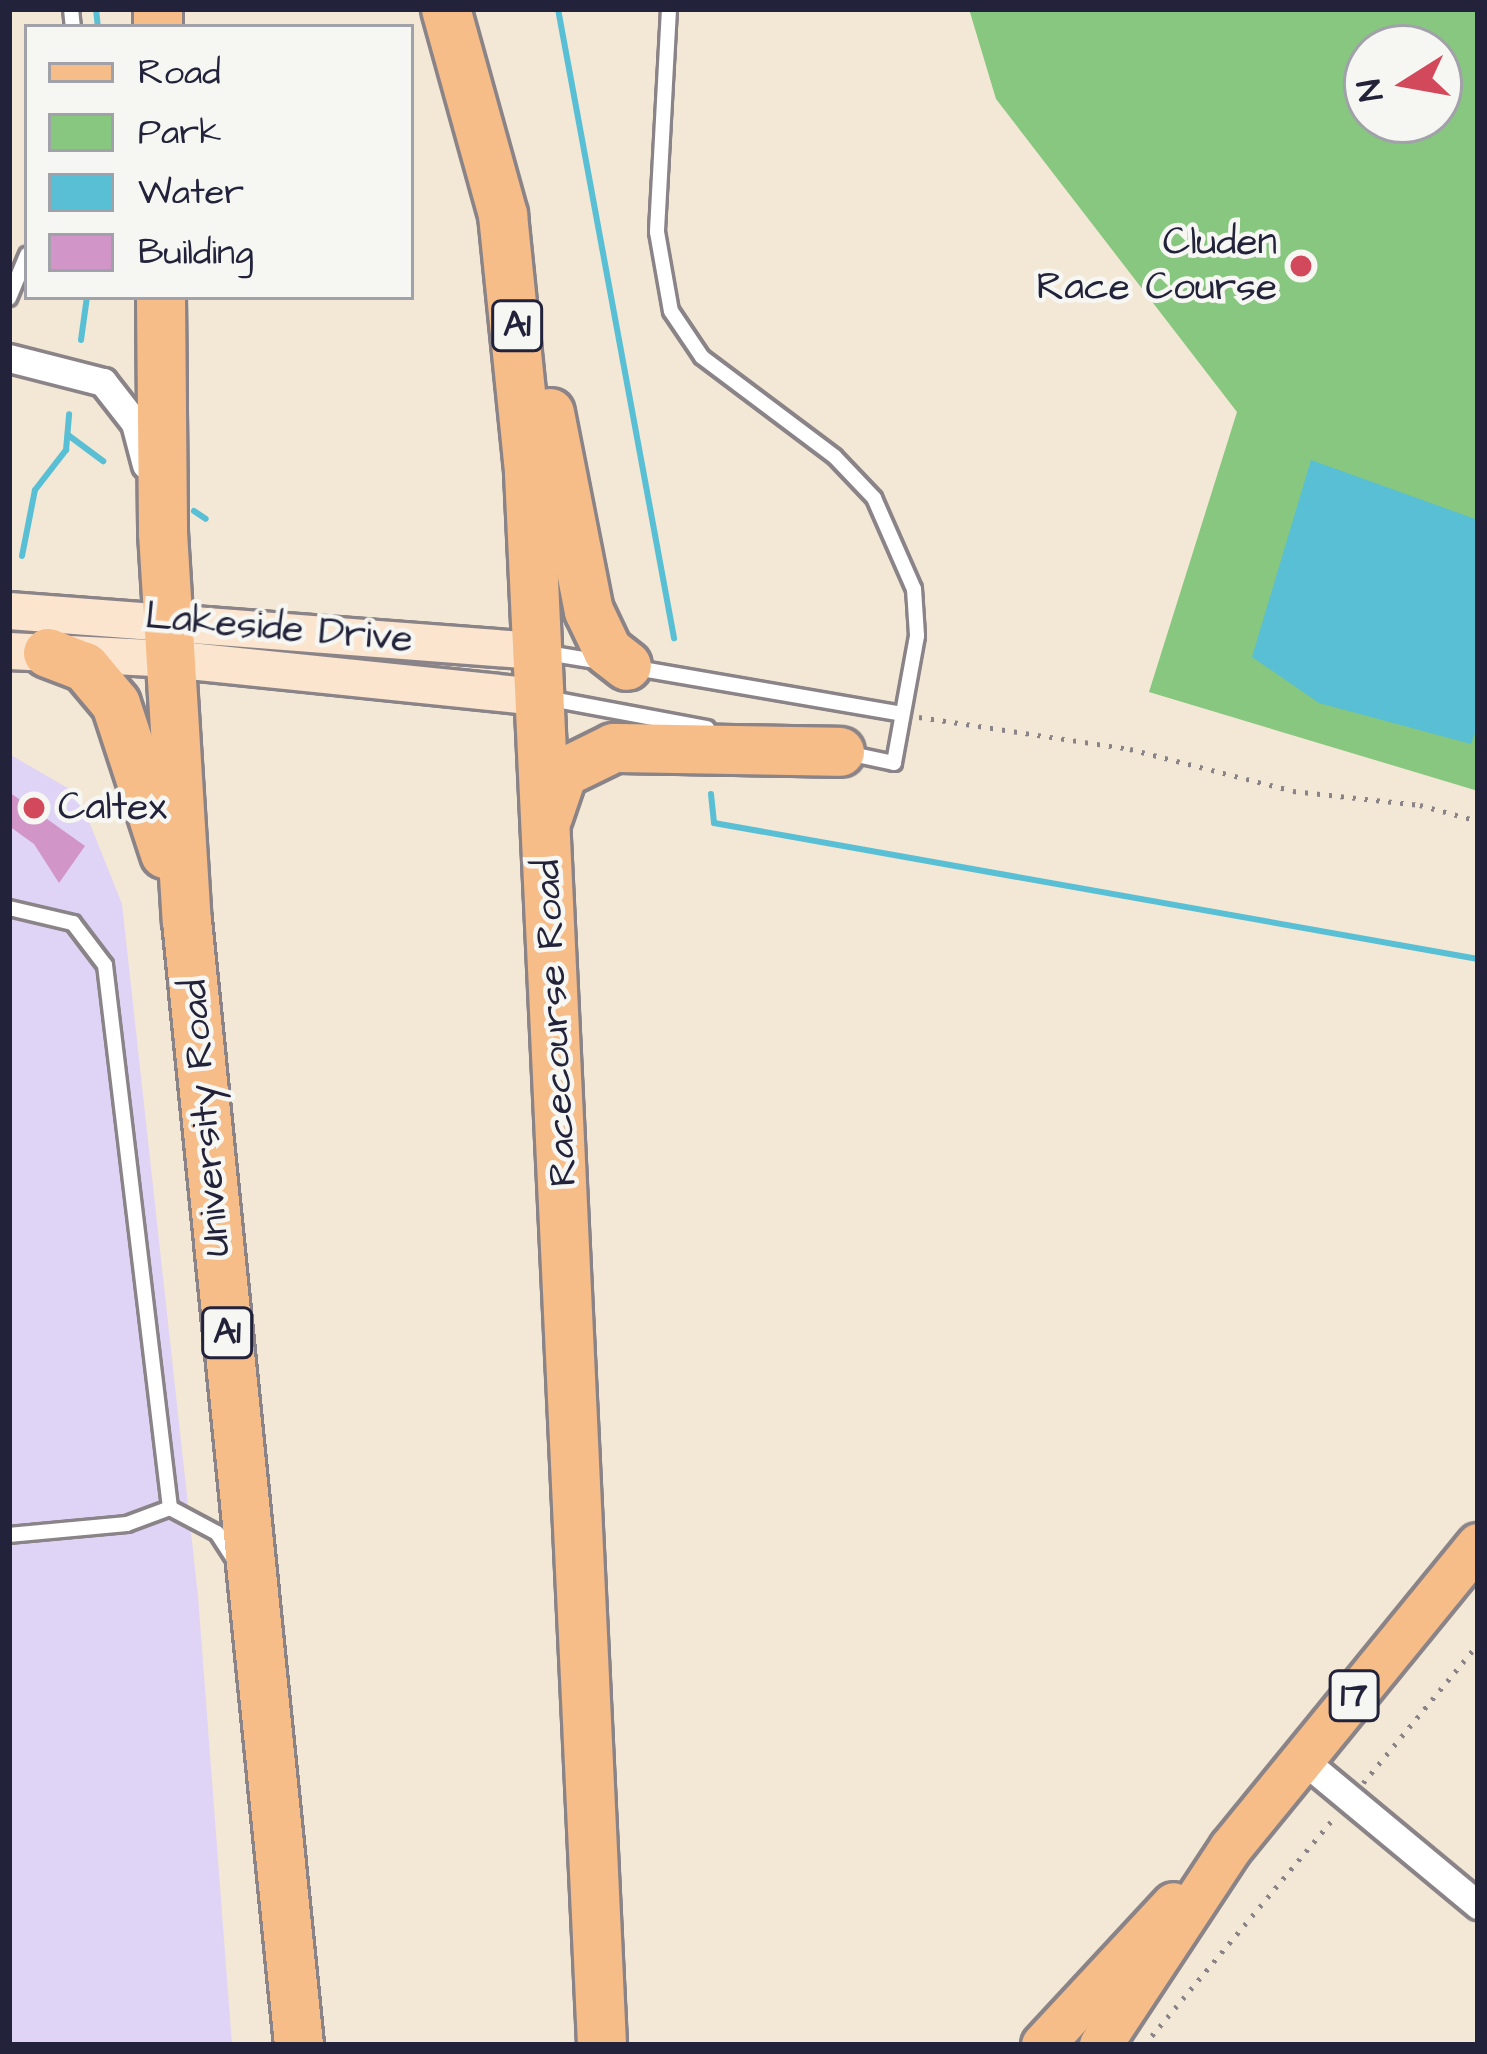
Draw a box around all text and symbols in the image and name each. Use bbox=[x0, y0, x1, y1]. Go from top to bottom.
legend bbox=[24, 24, 414, 300]
north arrow bbox=[1343, 24, 1463, 144]
text: Road bbox=[138, 47, 221, 98]
text: N bbox=[1346, 76, 1395, 105]
text: Park bbox=[138, 107, 221, 158]
text: Water bbox=[138, 167, 244, 218]
place label: Cluden Race Course bbox=[1036, 221, 1277, 312]
text: Building bbox=[138, 227, 253, 278]
marker: Cluden Race Course bbox=[1288, 253, 1314, 279]
road number: A1 bbox=[490, 296, 544, 356]
street label: Lakeside Drive bbox=[143, 594, 415, 664]
place label: Caltex bbox=[58, 785, 167, 831]
marker: Caltex bbox=[21, 795, 47, 821]
street label: Racecourse Road bbox=[524, 858, 588, 1188]
street label: University Road bbox=[171, 977, 241, 1259]
road number: A1 bbox=[200, 1303, 254, 1363]
road number: 17 bbox=[1327, 1666, 1381, 1726]

